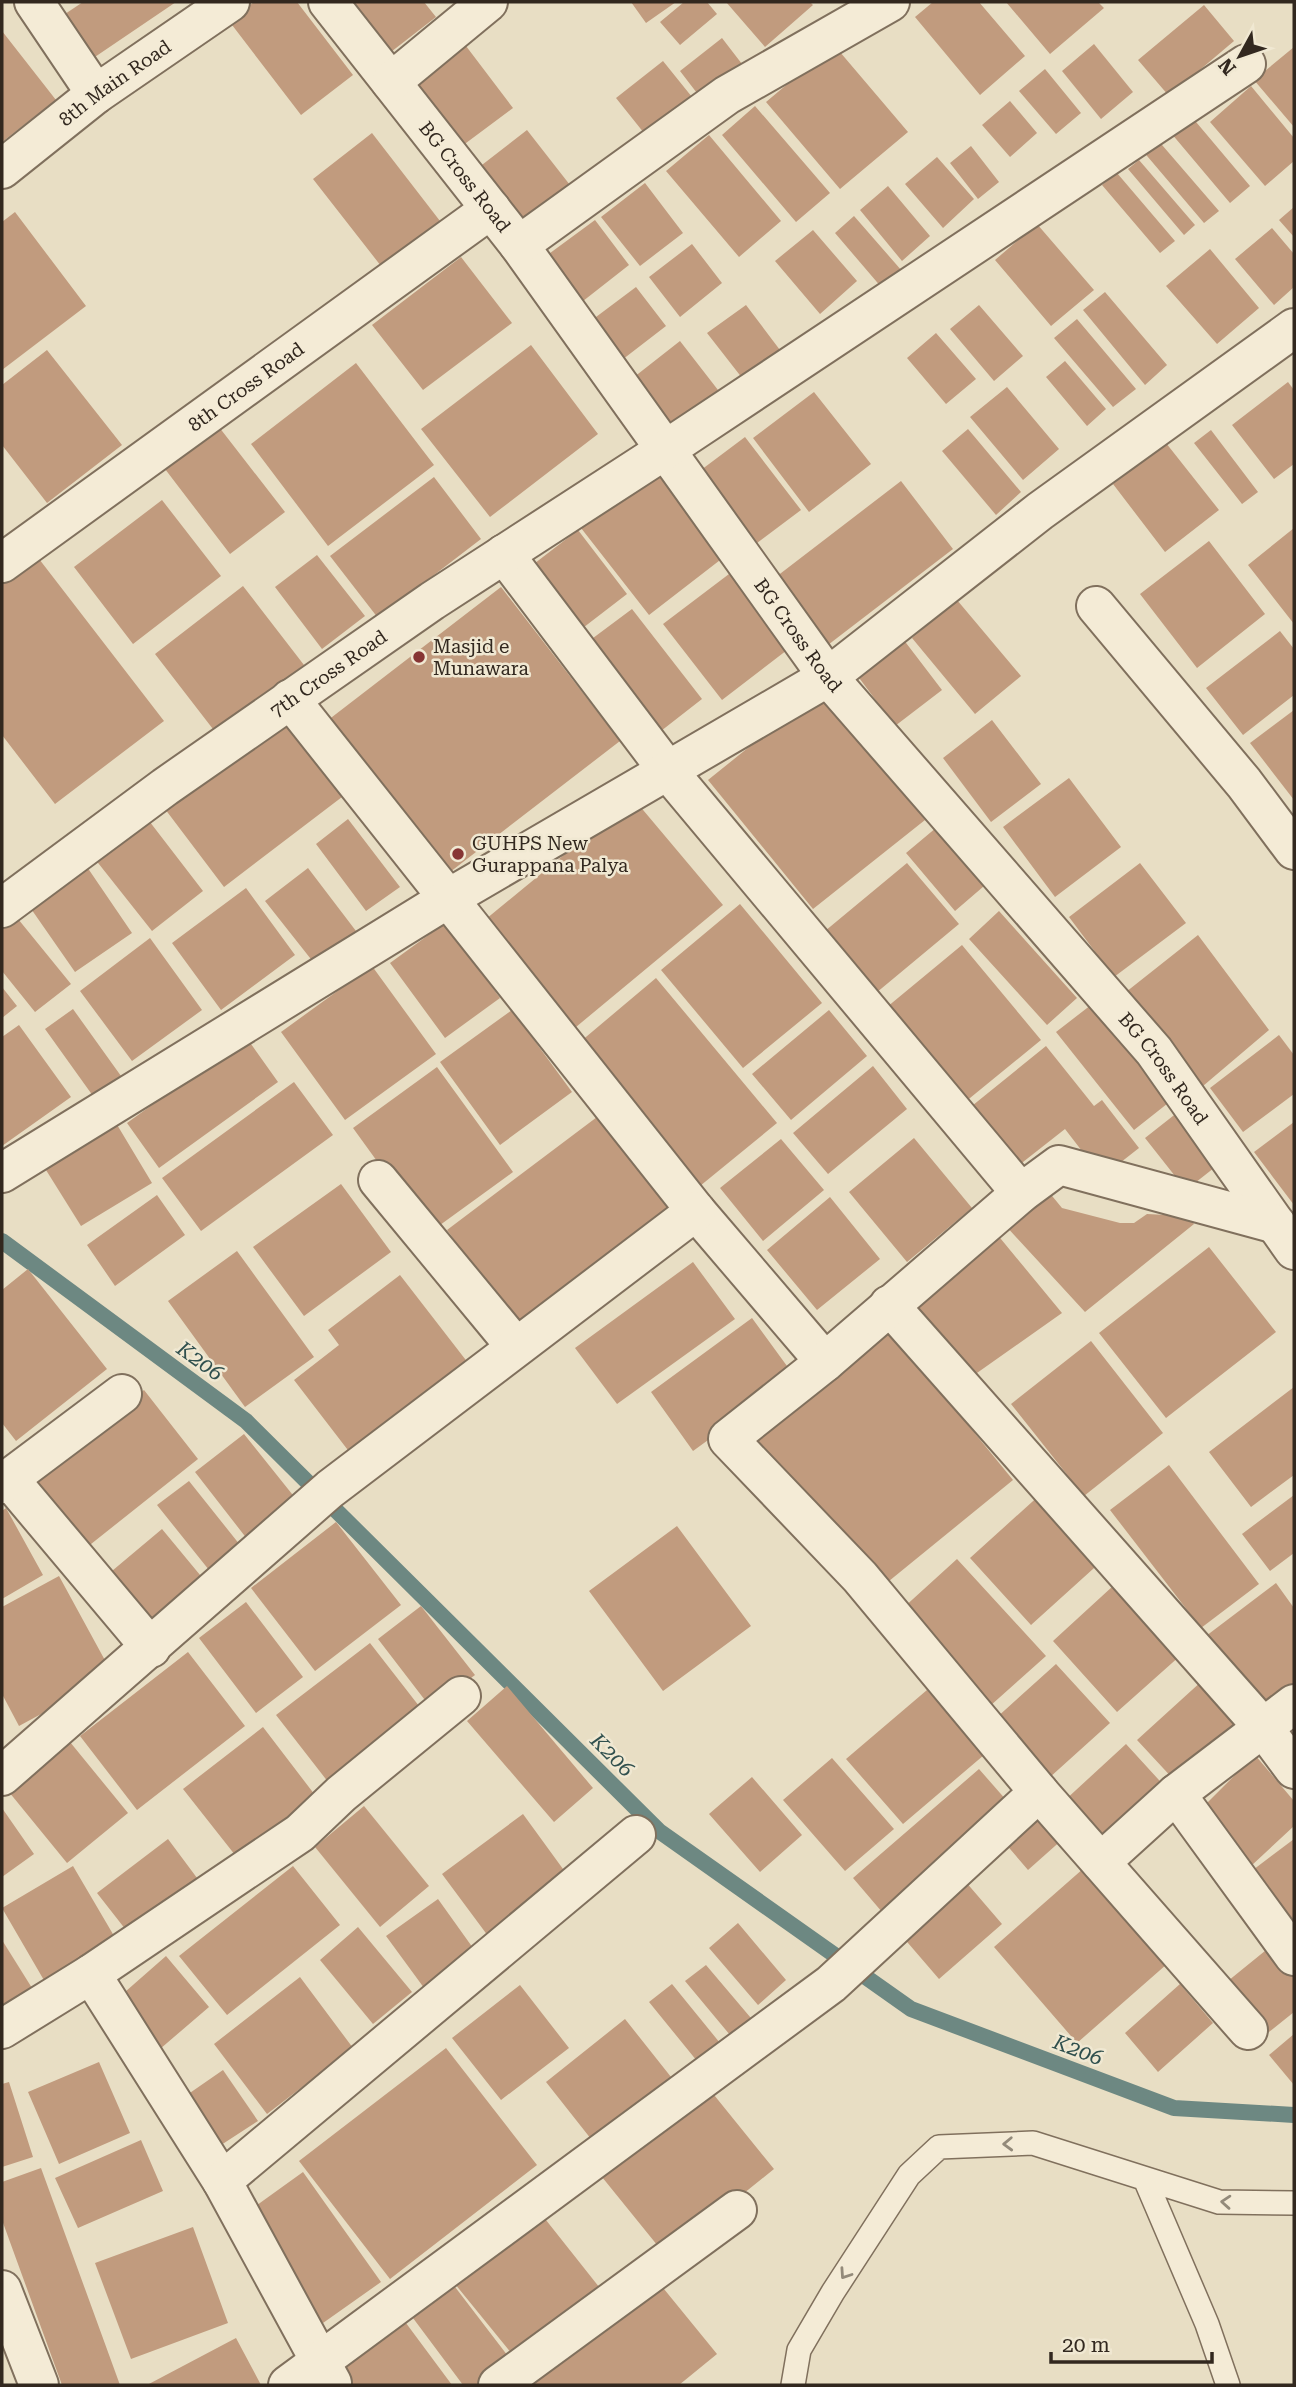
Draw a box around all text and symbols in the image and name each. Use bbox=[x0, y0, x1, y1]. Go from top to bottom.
north arrow bbox=[1205, 21, 1275, 91]
street label: 8th Main Road bbox=[54, 35, 176, 131]
text: N bbox=[1214, 53, 1241, 80]
street label: BG Cross Road bbox=[414, 117, 515, 237]
street label: 8th Cross Road bbox=[184, 337, 308, 436]
street label: BG Cross Road bbox=[749, 574, 847, 697]
street label: 7th Cross Road bbox=[266, 625, 391, 722]
place label: Masjid e Munawara bbox=[433, 635, 529, 680]
marker: Masjid e Munawara bbox=[411, 649, 427, 665]
place label: GUHPS New Gurappana Palya bbox=[472, 832, 629, 877]
marker: GUHPS New Gurappana Palya bbox=[450, 846, 466, 862]
street label: BG Cross Road bbox=[1114, 1008, 1213, 1129]
water label: K206 bbox=[172, 1336, 228, 1386]
water label: K206 bbox=[585, 1728, 639, 1782]
water label: K206 bbox=[1049, 2029, 1106, 2070]
one-way arrow bbox=[1002, 2136, 1013, 2151]
one-way arrow bbox=[1220, 2194, 1231, 2209]
one-way arrow bbox=[840, 2266, 853, 2279]
scale bar bbox=[1051, 2320, 1212, 2364]
text: 20 m bbox=[1062, 2333, 1110, 2357]

